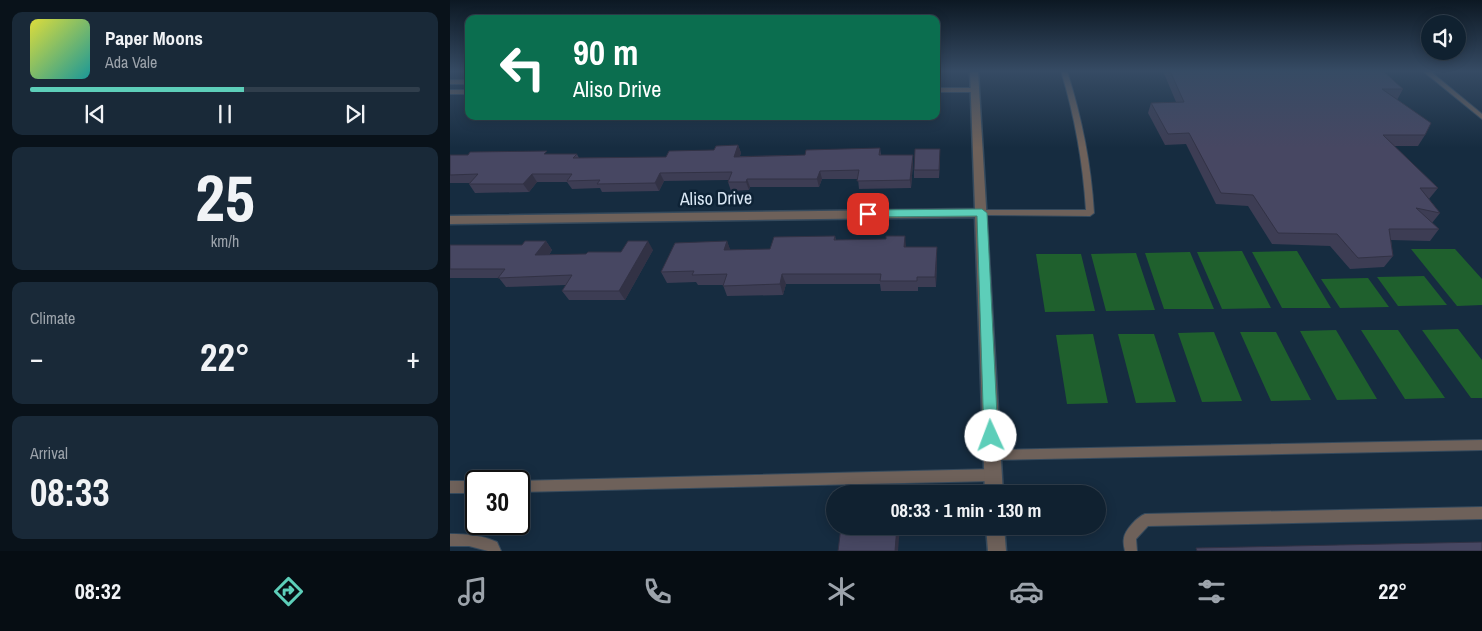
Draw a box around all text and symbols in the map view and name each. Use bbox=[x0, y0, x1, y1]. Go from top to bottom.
map controls bbox=[1421, 15, 1466, 60]
button: sound bbox=[1421, 15, 1466, 60]
text: Paper Moons bbox=[105, 25, 203, 51]
text: 90 m bbox=[573, 29, 638, 76]
icon: left bbox=[490, 35, 555, 100]
text: Ada Vale bbox=[105, 51, 157, 73]
text: Aliso Drive bbox=[573, 74, 661, 104]
icon: previous bbox=[81, 100, 109, 128]
icon: pause bbox=[211, 100, 239, 128]
icon: next bbox=[341, 100, 369, 128]
text: 25 bbox=[195, 154, 255, 241]
street label: Aliso Drive bbox=[679, 185, 752, 211]
pin bbox=[847, 193, 889, 235]
icon: arrive bbox=[854, 200, 882, 228]
text: km/h bbox=[211, 230, 239, 252]
text: Climate bbox=[30, 307, 75, 329]
text: 22° bbox=[200, 332, 250, 383]
text: − bbox=[30, 339, 43, 377]
text: + bbox=[407, 339, 420, 377]
position arrow bbox=[964, 409, 1016, 461]
text: Arrival bbox=[30, 442, 68, 464]
text: 08:33 bbox=[30, 467, 110, 518]
speed limit sign: 30 bbox=[465, 470, 530, 535]
text: 08:33 · 1 min · 130 m bbox=[891, 497, 1041, 523]
icon: directions bbox=[271, 574, 306, 609]
icon: music bbox=[455, 574, 490, 609]
icon: phone bbox=[640, 574, 675, 609]
icon: climate bbox=[824, 574, 859, 609]
icon: car bbox=[1009, 574, 1044, 609]
icon: filters bbox=[1194, 574, 1229, 609]
text: 08:32 bbox=[75, 576, 121, 606]
text: 22° bbox=[1378, 576, 1407, 606]

